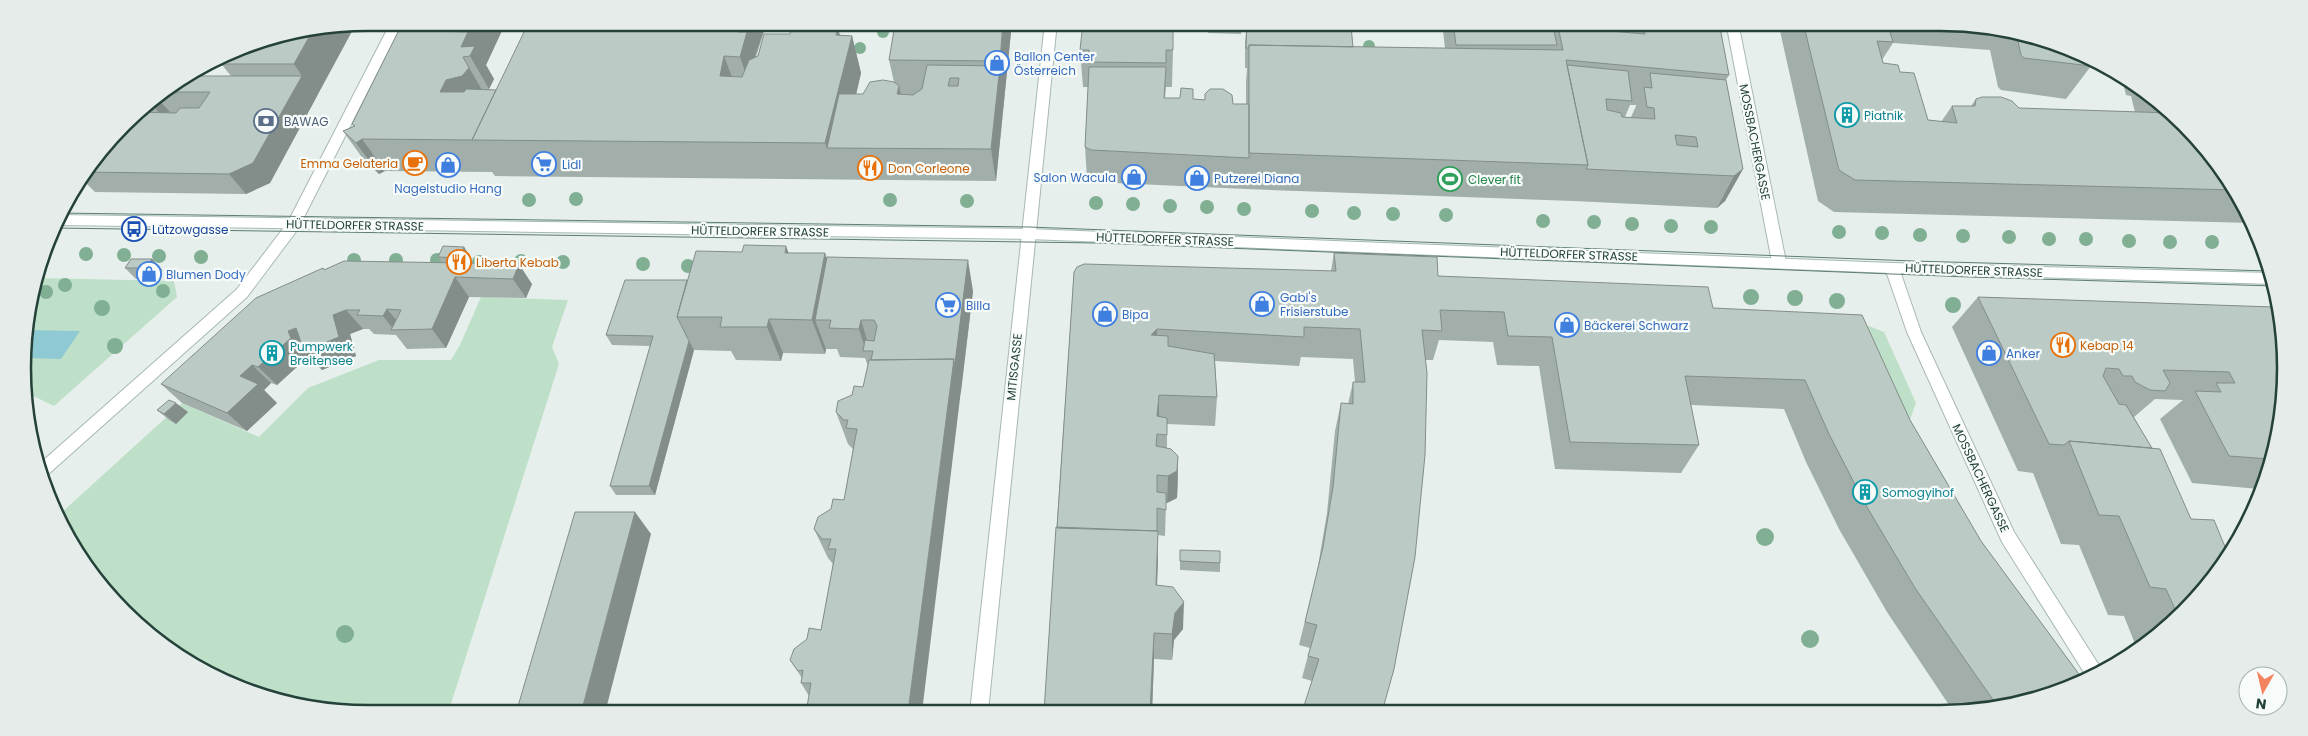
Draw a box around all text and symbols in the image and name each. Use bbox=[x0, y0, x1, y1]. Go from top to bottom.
place label: Ballon Center Österreich bbox=[1014, 48, 1095, 79]
shop icon: Ballon Center Österreich bbox=[984, 50, 1010, 76]
street label: MOSSBACHERGASSE bbox=[1735, 82, 1775, 202]
building icon: Piatnik bbox=[1834, 102, 1860, 128]
place label: Piatnik bbox=[1864, 107, 1904, 124]
bank icon: BAWAG bbox=[253, 108, 279, 134]
place label: BAWAG bbox=[284, 113, 329, 130]
cafe icon: Emma Gelateria bbox=[402, 150, 428, 176]
supermarket icon: Lidl bbox=[531, 151, 557, 177]
shop icon: Nagelstudio Hang bbox=[435, 152, 461, 178]
place label: Emma Gelateria bbox=[301, 155, 398, 172]
restaurant icon: Don Corleone bbox=[857, 155, 883, 181]
place label: Lidl bbox=[562, 156, 581, 173]
place label: Don Corleone bbox=[888, 160, 970, 177]
shop icon: Salon Wacula bbox=[1121, 164, 1147, 190]
shop icon: Putzerei Diana bbox=[1184, 165, 1210, 191]
sports icon: Clever fit bbox=[1437, 166, 1463, 192]
place label: Salon Wacula bbox=[1033, 169, 1116, 186]
place label: Putzerei Diana bbox=[1214, 170, 1299, 187]
place label: Clever fit bbox=[1468, 171, 1521, 188]
place label: Nagelstudio Hang bbox=[394, 180, 502, 197]
street label: HÜTTELDORFER STRASSE bbox=[286, 215, 424, 235]
bus stop icon: Lützowgasse bbox=[121, 216, 147, 242]
place label: Lützowgasse bbox=[152, 221, 228, 238]
street label: HÜTTELDORFER STRASSE bbox=[691, 221, 829, 241]
street label: HÜTTELDORFER STRASSE bbox=[1096, 228, 1234, 250]
street label: HÜTTELDORFER STRASSE bbox=[1500, 243, 1638, 265]
restaurant icon: Liberta Kebab bbox=[446, 249, 472, 275]
place label: Liberta Kebab bbox=[476, 254, 559, 271]
street label: HÜTTELDORFER STRASSE bbox=[1905, 259, 2043, 281]
shop icon: Blumen Dody bbox=[136, 261, 162, 287]
place label: Blumen Dody bbox=[166, 266, 246, 283]
place label: Gabi's Frisierstube bbox=[1280, 289, 1348, 320]
shop icon: Gabi's Frisierstube bbox=[1249, 291, 1275, 317]
supermarket icon: Billa bbox=[935, 292, 961, 318]
place label: Billa bbox=[966, 297, 990, 314]
shop icon: Bipa bbox=[1092, 301, 1118, 327]
place label: Bipa bbox=[1122, 306, 1149, 323]
shop icon: Bäckerei Schwarz bbox=[1554, 312, 1580, 338]
place label: Bäckerei Schwarz bbox=[1584, 317, 1688, 334]
restaurant icon: Kebap 14 bbox=[2050, 332, 2076, 358]
street label: MITISGASSE bbox=[1002, 333, 1026, 401]
place label: Kebap 14 bbox=[2080, 337, 2134, 354]
place label: Pumpwerk Breitensee bbox=[290, 338, 354, 369]
building icon: Pumpwerk Breitensee bbox=[259, 340, 285, 366]
shop icon: Anker bbox=[1976, 340, 2002, 366]
place label: Anker bbox=[2006, 345, 2040, 362]
street label: MOSSBACHERGASSE bbox=[1948, 421, 2014, 535]
building icon: Somogyihof bbox=[1852, 479, 1878, 505]
place label: Somogyihof bbox=[1882, 484, 1954, 501]
north arrow bbox=[2238, 666, 2288, 716]
text: N bbox=[2255, 693, 2268, 715]

